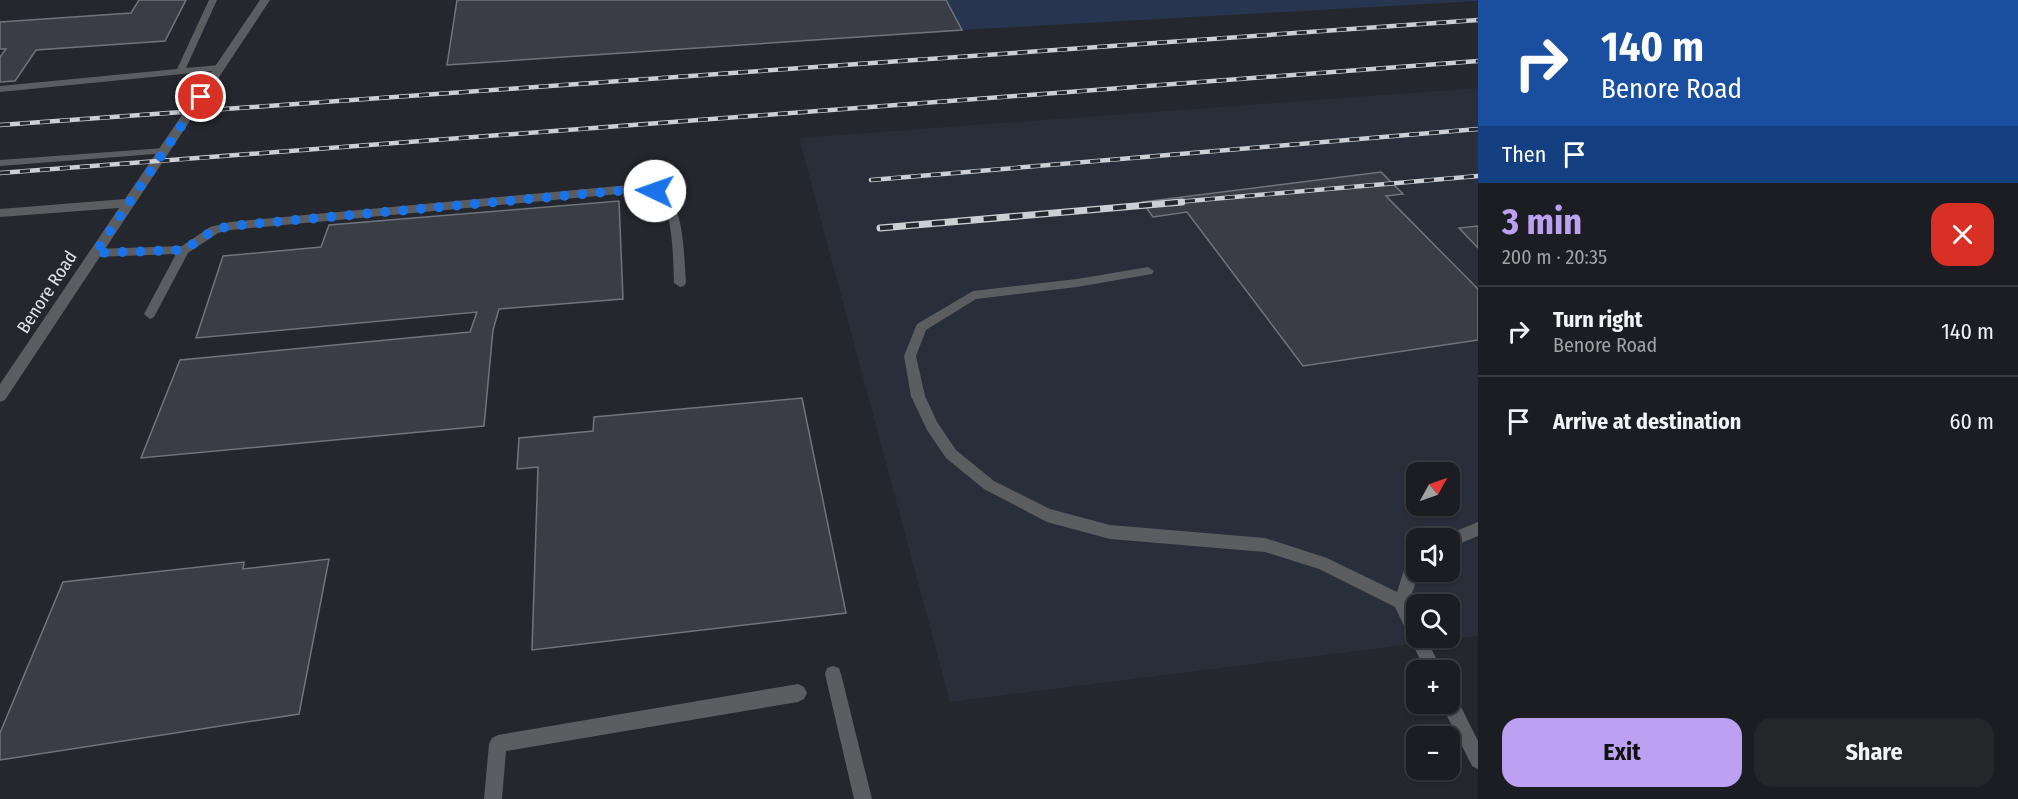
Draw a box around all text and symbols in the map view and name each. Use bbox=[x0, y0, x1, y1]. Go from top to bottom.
text: 140 m bbox=[1601, 22, 1704, 72]
icon: right bbox=[1502, 24, 1580, 102]
pin bbox=[175, 71, 226, 122]
text: Benore Road bbox=[1601, 73, 1742, 105]
icon: arrive bbox=[184, 80, 217, 113]
icon: arrive bbox=[1558, 138, 1591, 171]
text: Then bbox=[1502, 141, 1546, 168]
position arrow bbox=[623, 159, 687, 223]
text: 3 min bbox=[1502, 200, 1582, 244]
button: close bbox=[1931, 203, 1994, 266]
text: 200 m · 20:35 bbox=[1502, 245, 1607, 269]
street label: Benore Road bbox=[12, 247, 82, 337]
text: Turn right bbox=[1553, 306, 1642, 333]
icon: right bbox=[1502, 315, 1535, 348]
text: 140 m bbox=[1941, 318, 1994, 345]
text: Benore Road bbox=[1553, 333, 1657, 357]
icon: arrive bbox=[1502, 405, 1535, 438]
text: Arrive at destination bbox=[1553, 408, 1741, 435]
text: 60 m bbox=[1950, 408, 1994, 435]
north arrow bbox=[1406, 462, 1460, 516]
map controls bbox=[1406, 462, 1460, 780]
button: sound bbox=[1406, 528, 1460, 582]
button: search bbox=[1406, 594, 1460, 648]
button: + bbox=[1406, 660, 1460, 714]
button: Exit bbox=[1502, 718, 1742, 787]
button: Share bbox=[1754, 718, 1994, 787]
button: − bbox=[1406, 726, 1460, 780]

